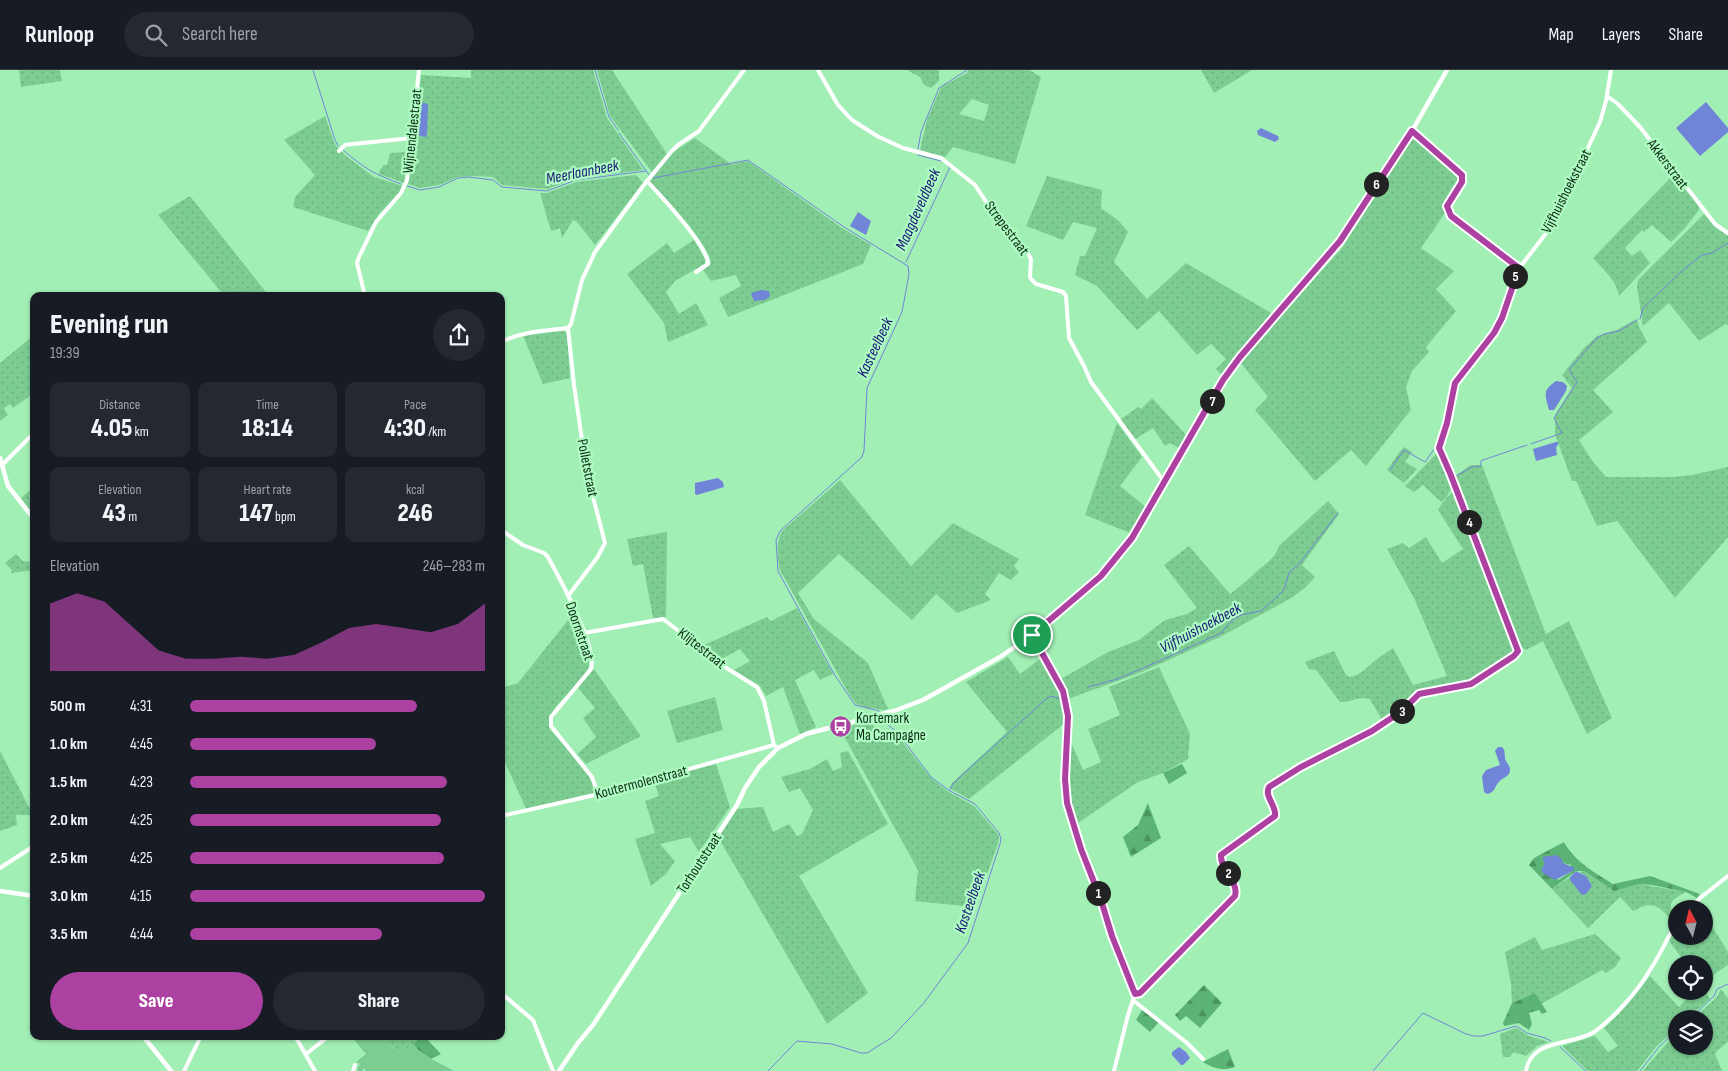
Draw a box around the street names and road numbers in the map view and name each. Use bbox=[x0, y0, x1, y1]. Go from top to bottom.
street label: Wijnendalestraat bbox=[399, 87, 426, 174]
street label: Akkerstraat bbox=[1642, 135, 1693, 194]
street label: Vijfhuishoekstraat bbox=[1537, 146, 1596, 236]
street label: Strepestraat bbox=[980, 197, 1034, 260]
street label: Polletstraat bbox=[573, 437, 603, 499]
street label: Doornstraat bbox=[561, 599, 599, 663]
street label: Klijtestraat bbox=[674, 624, 730, 673]
street label: Koutermolenstraat bbox=[593, 761, 690, 804]
street label: Torhoutstraat bbox=[673, 829, 726, 897]

